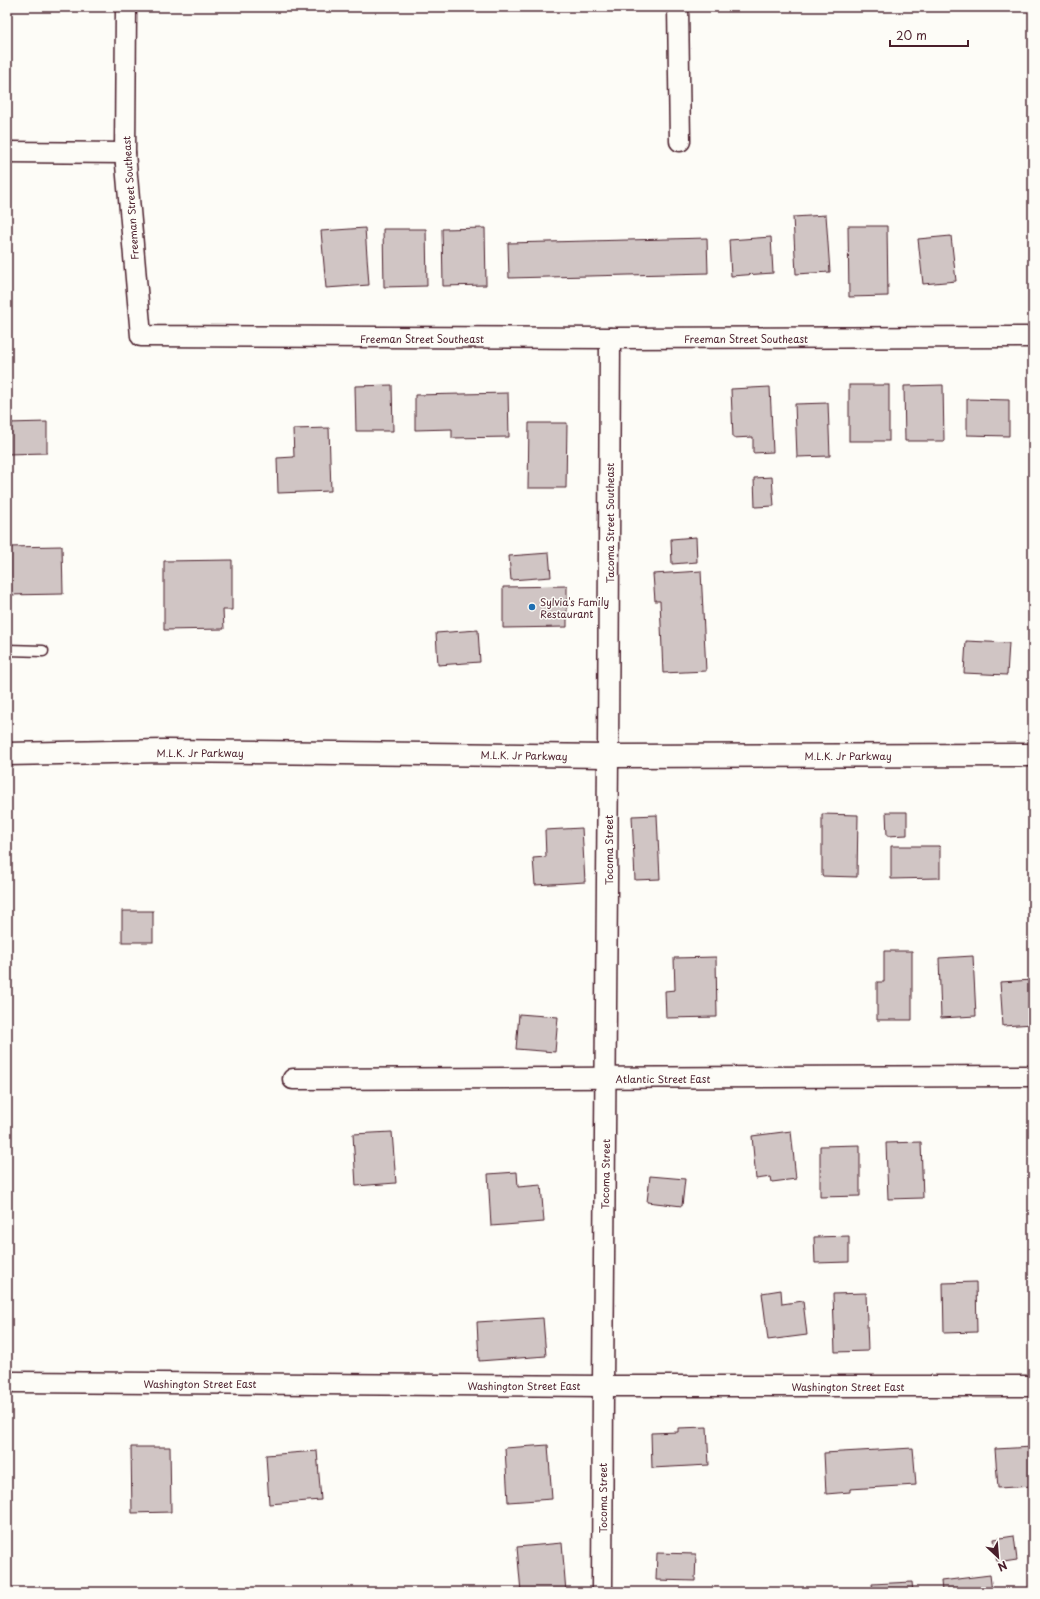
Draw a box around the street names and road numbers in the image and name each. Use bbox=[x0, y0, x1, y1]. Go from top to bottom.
street label: Freeman Street Southeast bbox=[118, 136, 142, 260]
street label: Freeman Street Southeast bbox=[360, 331, 484, 346]
street label: Freeman Street Southeast bbox=[684, 331, 808, 346]
street label: Tacoma Street Southeast bbox=[602, 463, 617, 583]
street label: M.L.K. Jr Parkway bbox=[156, 745, 244, 761]
street label: M.L.K. Jr Parkway bbox=[480, 747, 568, 764]
street label: M.L.K. Jr Parkway bbox=[804, 748, 892, 764]
street label: Tocoma Street bbox=[601, 815, 616, 885]
street label: Atlantic Street East bbox=[616, 1071, 710, 1086]
street label: Tocoma Street bbox=[597, 1139, 613, 1209]
street label: Washington Street East bbox=[143, 1376, 257, 1391]
street label: Washington Street East bbox=[467, 1378, 581, 1393]
street label: Washington Street East bbox=[791, 1379, 905, 1394]
street label: Tocoma Street bbox=[595, 1463, 610, 1533]

